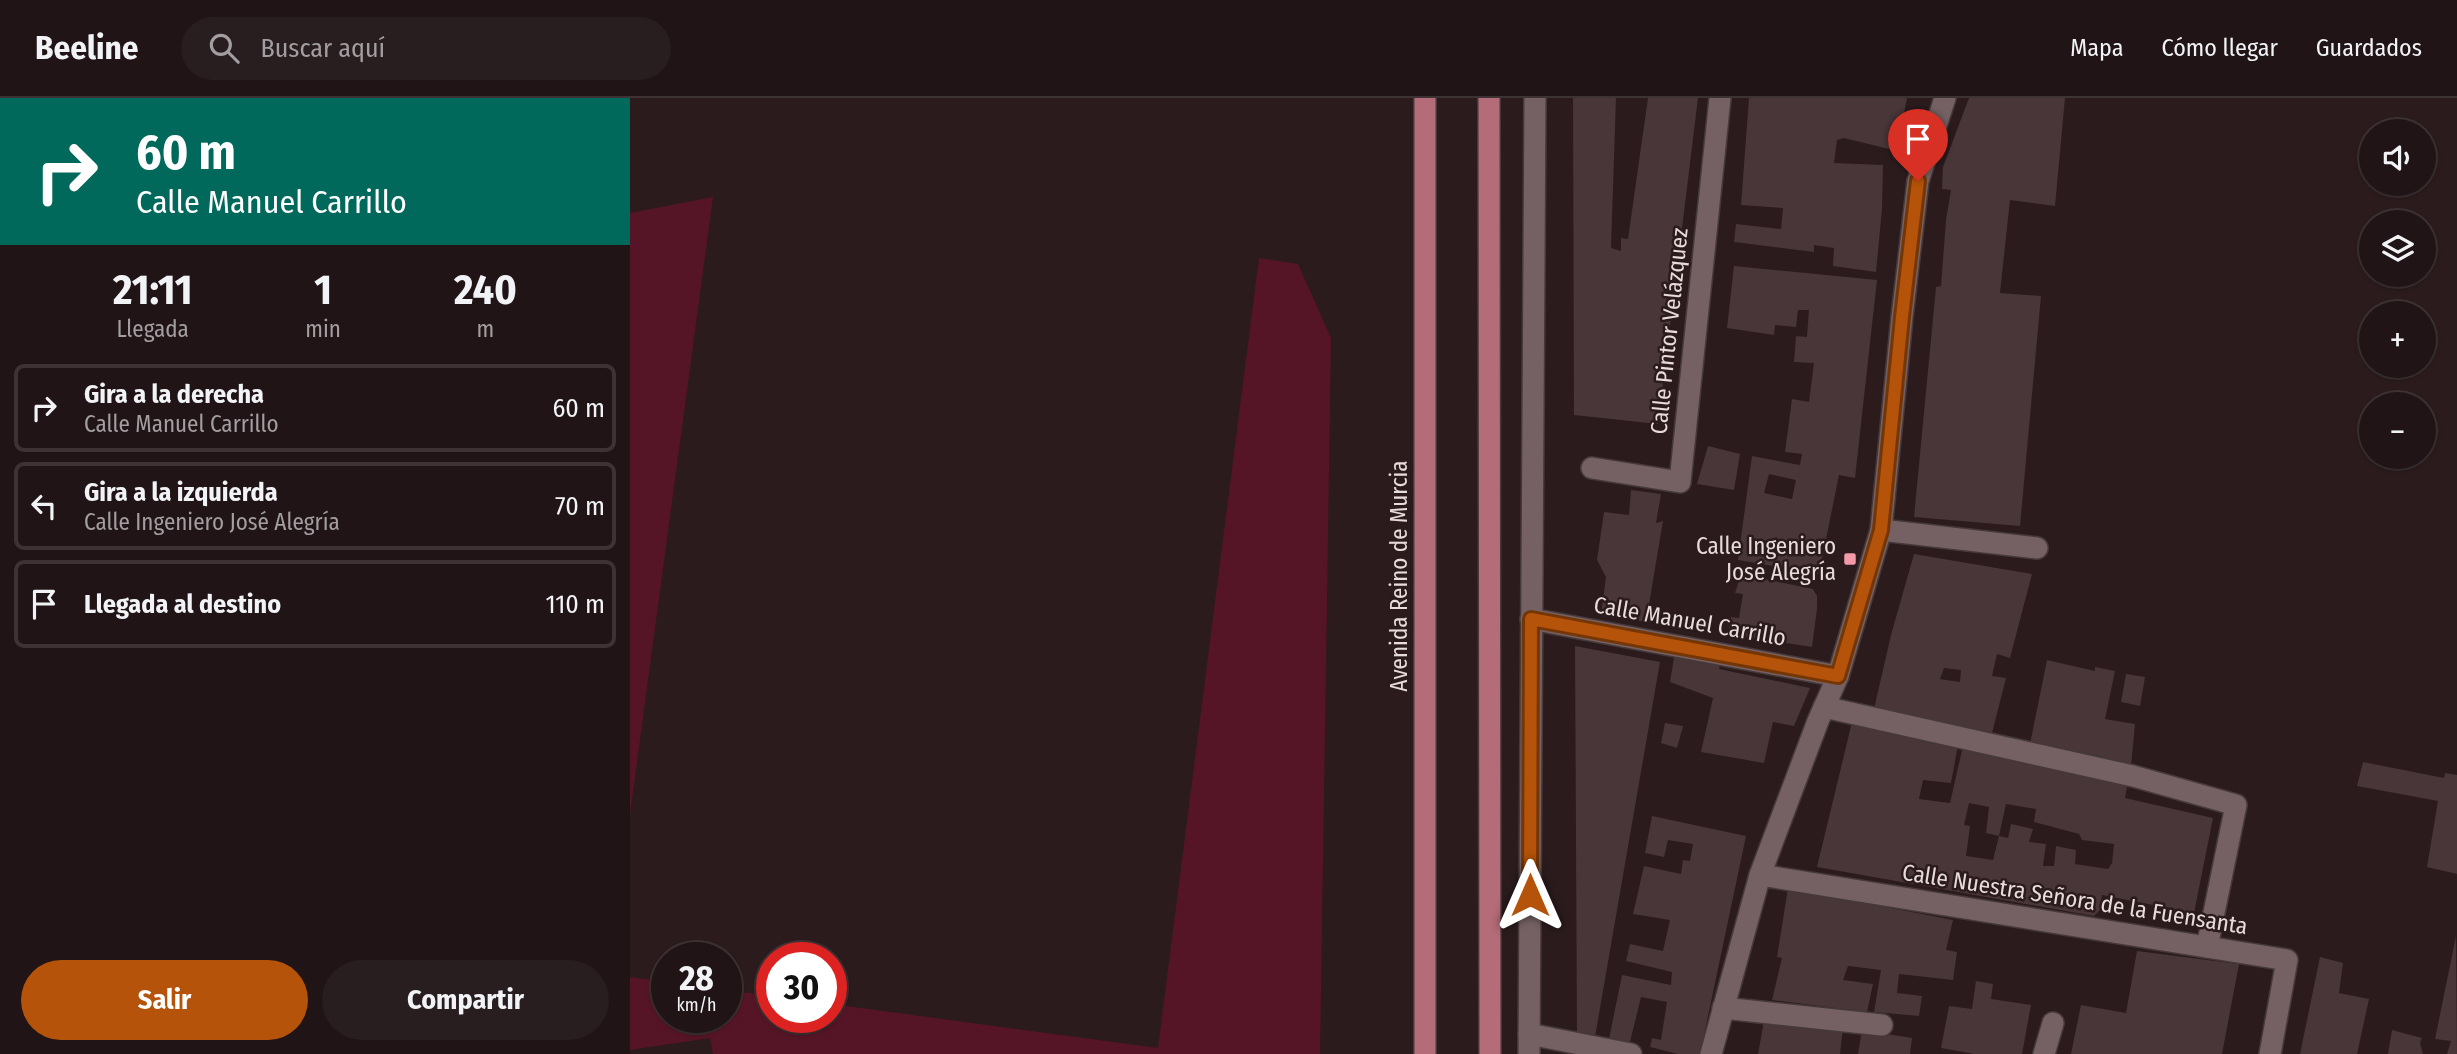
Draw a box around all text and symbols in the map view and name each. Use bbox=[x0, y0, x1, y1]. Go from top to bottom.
search box bbox=[181, 17, 671, 80]
text: Beeline bbox=[35, 28, 139, 68]
icon: search bbox=[205, 29, 243, 67]
text: Buscar aquí bbox=[261, 33, 385, 64]
text: Mapa bbox=[2070, 34, 2123, 62]
text: Cómo llegar bbox=[2161, 34, 2278, 62]
text: Guardados bbox=[2316, 34, 2422, 62]
pin bbox=[1888, 109, 1948, 181]
map controls bbox=[2359, 119, 2436, 469]
button: sound bbox=[2359, 119, 2436, 196]
icon: arrive bbox=[1899, 120, 1937, 158]
text: 60 m bbox=[136, 123, 236, 182]
icon: right bbox=[21, 126, 112, 217]
text: Calle Manuel Carrillo bbox=[136, 183, 407, 221]
button: layers bbox=[2359, 210, 2436, 287]
street label: Calle Pintor Velázquez bbox=[1644, 226, 1694, 436]
text: 21:11 bbox=[113, 265, 192, 315]
text: 1 bbox=[314, 265, 332, 315]
text: 240 bbox=[454, 265, 517, 315]
button: + bbox=[2359, 301, 2436, 378]
text: Llegada bbox=[116, 315, 189, 343]
text: min bbox=[305, 315, 341, 343]
text: m bbox=[477, 315, 494, 343]
text: Gira a la derecha bbox=[84, 379, 264, 410]
icon: right bbox=[25, 389, 63, 427]
button: − bbox=[2359, 392, 2436, 469]
text: 60 m bbox=[552, 393, 605, 424]
text: Calle Manuel Carrillo bbox=[84, 410, 279, 438]
street label: Avenida Reino de Murcia bbox=[1385, 460, 1413, 692]
text: Gira a la izquierda bbox=[84, 477, 278, 508]
icon: left bbox=[25, 487, 63, 525]
text: 70 m bbox=[555, 491, 605, 522]
text: Calle Ingeniero José Alegría bbox=[84, 508, 340, 536]
place label: Calle Ingeniero José Alegría bbox=[1696, 532, 1836, 586]
marker: Calle Ingeniero José Alegría bbox=[1842, 551, 1858, 567]
icon: arrive bbox=[25, 585, 63, 623]
text: Llegada al destino bbox=[84, 589, 281, 620]
text: 110 m bbox=[545, 589, 605, 620]
street label: Calle Manuel Carrillo bbox=[1592, 590, 1788, 652]
position arrow bbox=[1493, 858, 1567, 932]
street label: Calle Nuestra Señora de la Fuensanta bbox=[1900, 858, 2250, 940]
speed limit sign: 30 bbox=[756, 942, 847, 1033]
text: 28 bbox=[679, 957, 714, 999]
button: Salir bbox=[21, 960, 308, 1040]
button: Compartir bbox=[322, 960, 609, 1040]
text: km/h bbox=[676, 994, 717, 1016]

